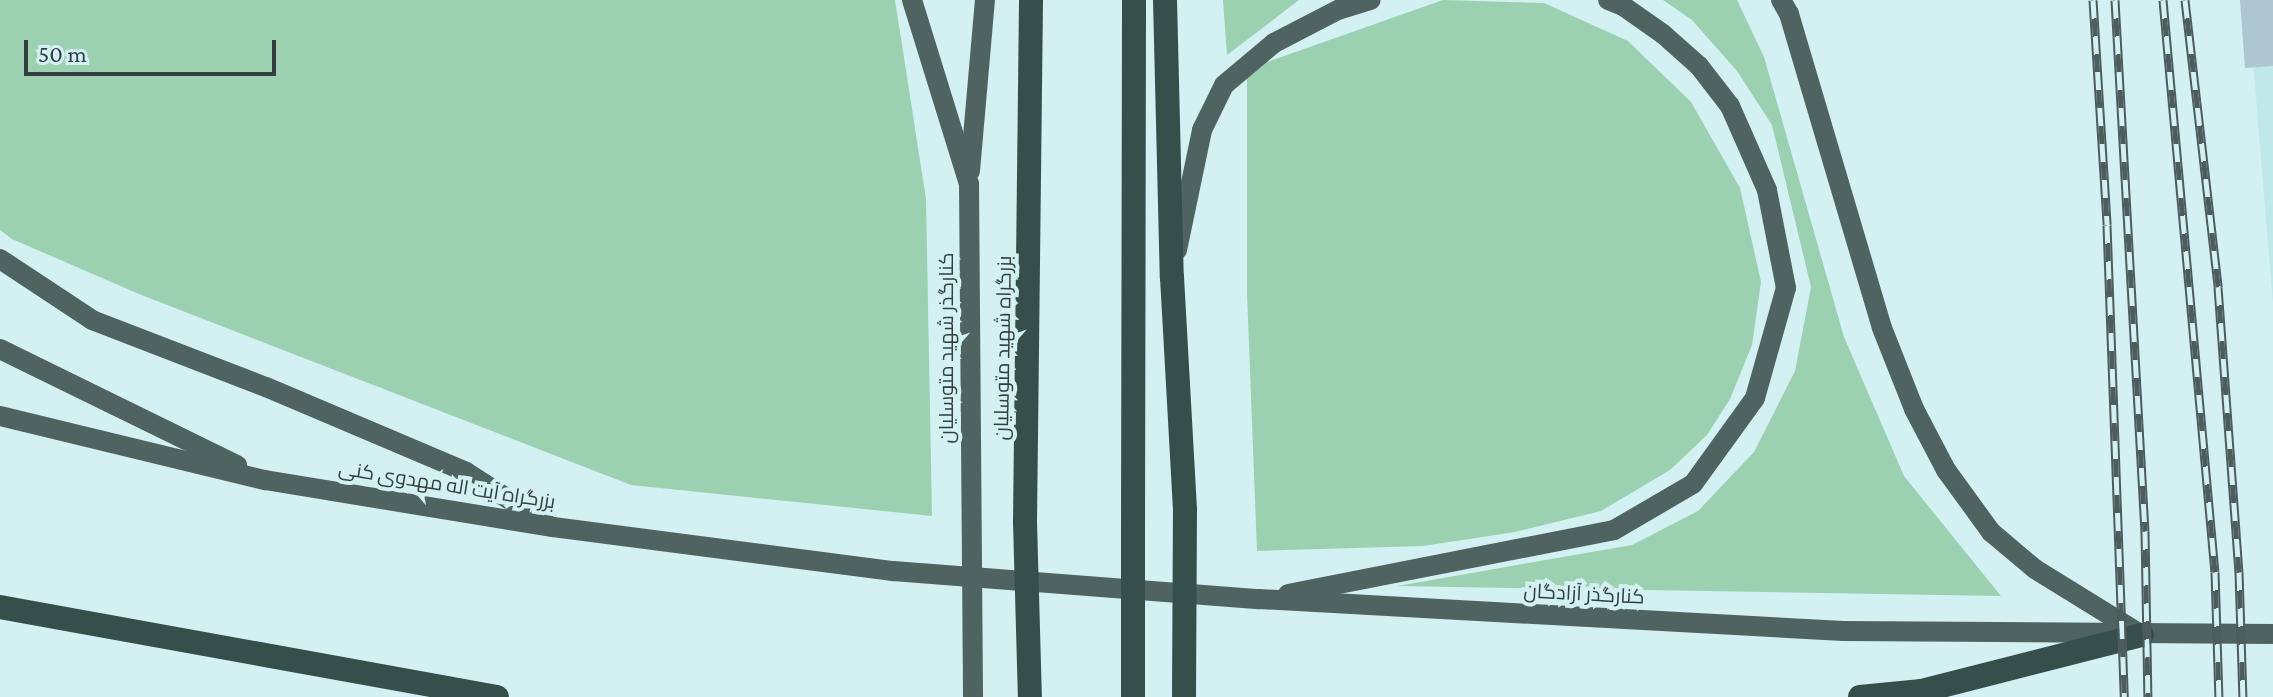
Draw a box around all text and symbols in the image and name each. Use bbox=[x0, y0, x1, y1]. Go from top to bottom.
scale bar bbox=[28, 24, 280, 74]
text: 50 m bbox=[38, 40, 87, 67]
street label: کنارگذر شهید متوسلیان bbox=[934, 253, 958, 443]
street label: بزرگراه شهید متوسلیان bbox=[989, 255, 1017, 441]
street label: بزرگراه آیت اله مهدوی کنی bbox=[337, 456, 557, 514]
street label: کنارگذر آزادگان bbox=[1523, 579, 1645, 609]

